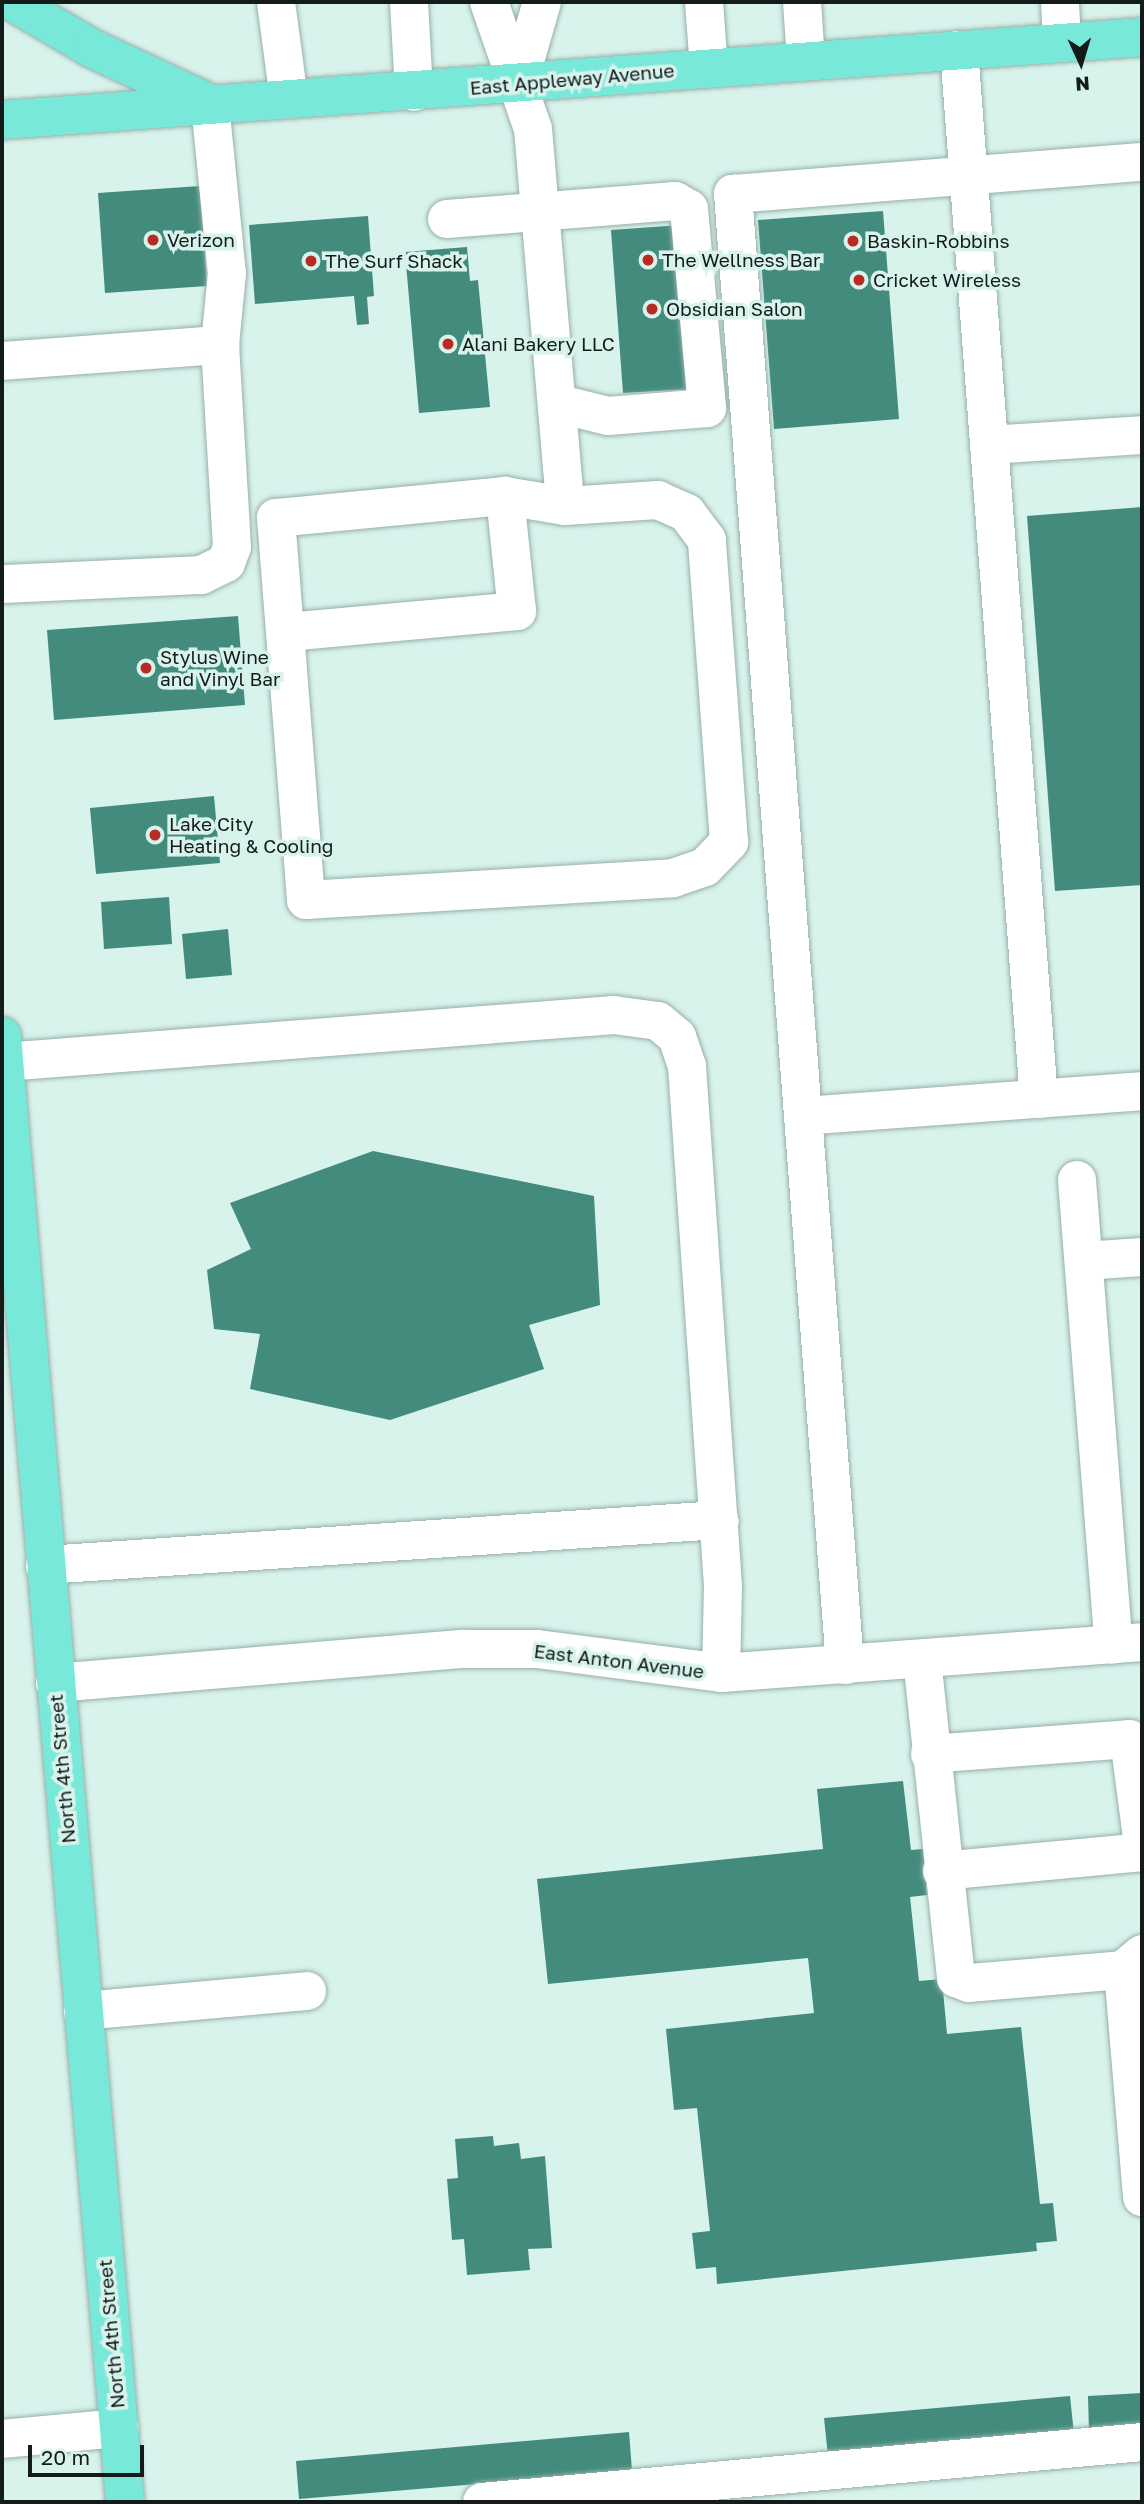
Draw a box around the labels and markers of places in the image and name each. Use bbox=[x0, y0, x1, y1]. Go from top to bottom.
place label: Verizon bbox=[167, 229, 235, 251]
place label: Baskin-Robbins bbox=[867, 230, 1010, 252]
marker: Verizon bbox=[145, 232, 161, 248]
marker: Baskin-Robbins bbox=[845, 233, 861, 249]
place label: The Wellness Bar bbox=[662, 249, 820, 271]
place label: The Surf Shack bbox=[325, 250, 463, 272]
marker: The Wellness Bar bbox=[640, 252, 656, 268]
marker: The Surf Shack bbox=[303, 253, 319, 269]
place label: Cricket Wireless bbox=[873, 269, 1021, 291]
marker: Cricket Wireless bbox=[851, 272, 867, 288]
place label: Obsidian Salon bbox=[666, 298, 803, 320]
marker: Obsidian Salon bbox=[644, 301, 660, 317]
place label: Alani Bakery LLC bbox=[462, 333, 615, 355]
marker: Alani Bakery LLC bbox=[440, 336, 456, 352]
place label: Stylus Wine and Vinyl Bar bbox=[160, 646, 280, 690]
marker: Stylus Wine and Vinyl Bar bbox=[138, 660, 154, 676]
place label: Lake City Heating & Cooling bbox=[169, 813, 334, 857]
marker: Lake City Heating & Cooling bbox=[147, 827, 163, 843]

